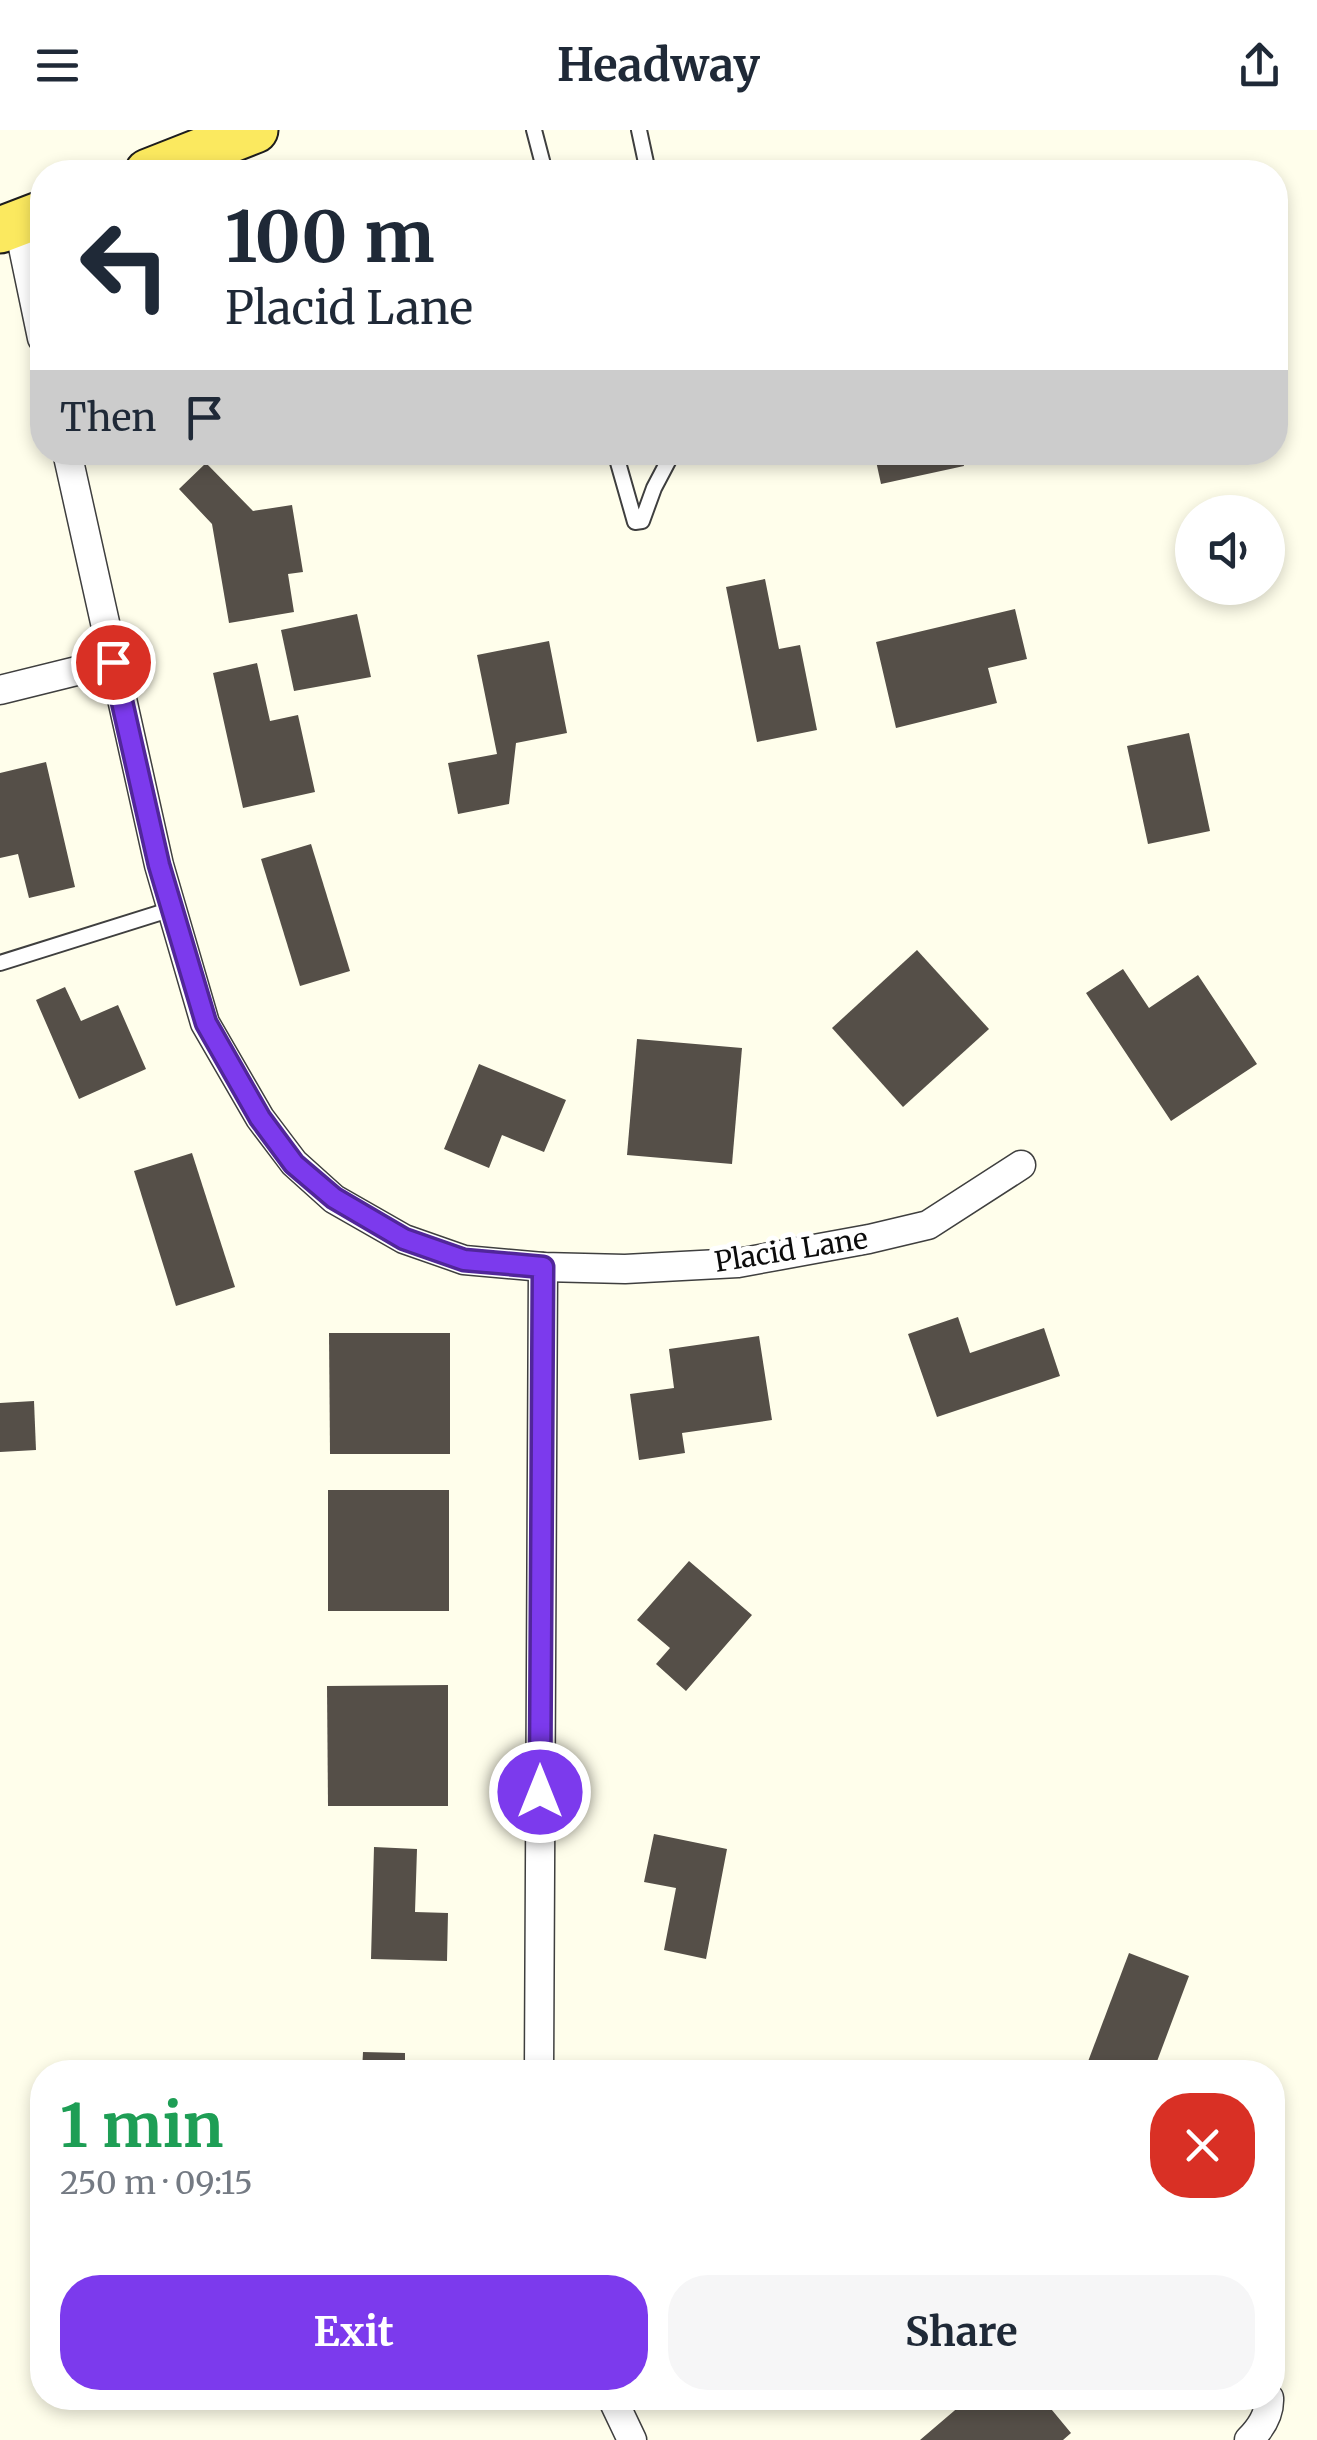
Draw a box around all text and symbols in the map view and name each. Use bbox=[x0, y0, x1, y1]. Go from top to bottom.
text: Headway bbox=[557, 37, 760, 93]
icon: menu bbox=[30, 38, 85, 93]
icon: share bbox=[1232, 38, 1287, 93]
text: 100 m bbox=[225, 193, 435, 281]
icon: left bbox=[60, 200, 190, 330]
text: Placid Lane bbox=[225, 280, 473, 336]
icon: arrive bbox=[177, 390, 232, 445]
text: Then bbox=[60, 394, 157, 441]
map controls bbox=[1175, 495, 1285, 605]
button: sound bbox=[1175, 495, 1285, 605]
pin bbox=[71, 620, 156, 705]
icon: arrive bbox=[86, 635, 141, 690]
street label: Placid Lane bbox=[712, 1220, 870, 1280]
position arrow bbox=[488, 1740, 592, 1844]
text: 1 min bbox=[60, 2088, 223, 2163]
button: close bbox=[1150, 2093, 1255, 2198]
text: 250 m · 09:15 bbox=[60, 2163, 253, 2203]
button: Exit bbox=[60, 2275, 648, 2390]
button: Share bbox=[668, 2275, 1255, 2390]

